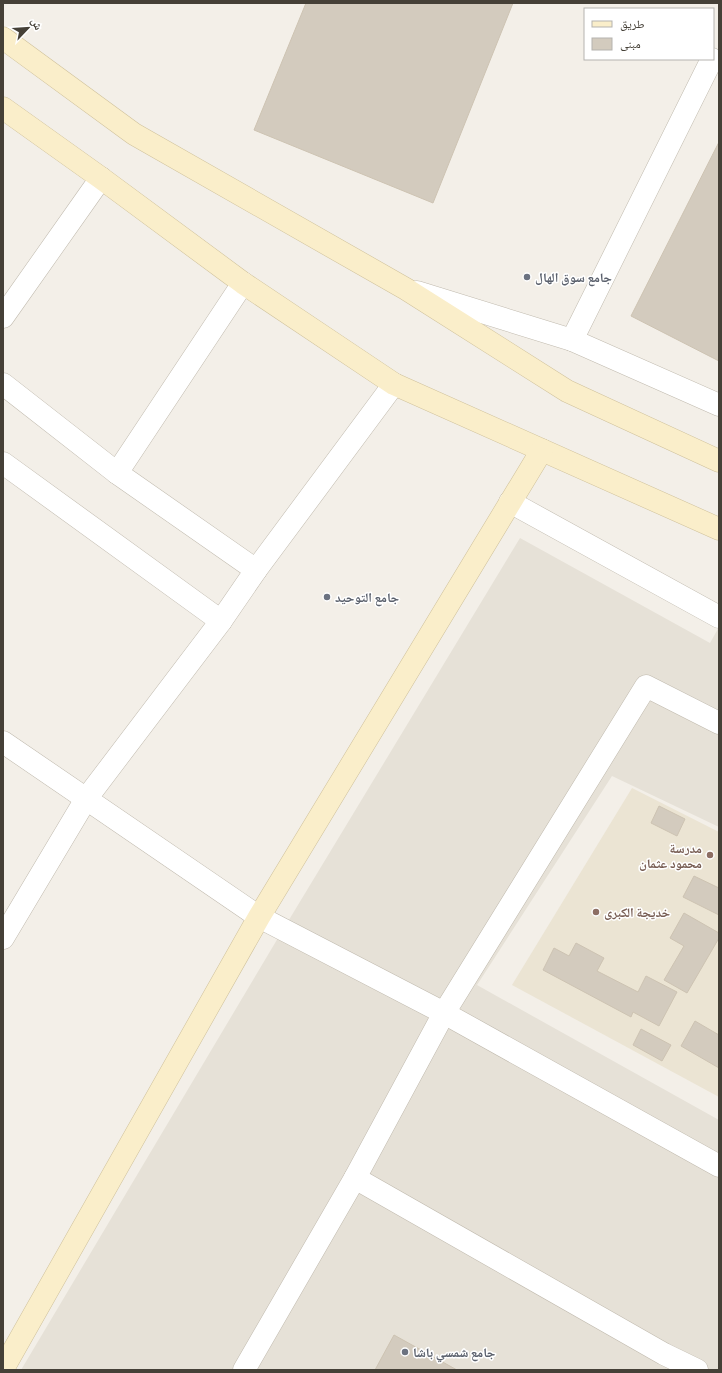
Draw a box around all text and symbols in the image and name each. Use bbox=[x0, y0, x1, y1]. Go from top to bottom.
north arrow bbox=[8, 8, 48, 48]
legend bbox=[584, 8, 714, 60]
text: ش bbox=[27, 16, 46, 33]
text: طريق bbox=[620, 16, 645, 33]
text: مبنى bbox=[620, 36, 641, 53]
place label: جامع سوق الهال bbox=[535, 269, 612, 287]
marker: جامع سوق الهال bbox=[522, 272, 532, 282]
place label: جامع التوحيد bbox=[335, 589, 399, 607]
marker: جامع التوحيد bbox=[322, 592, 332, 602]
place label: مدرسة محمود عثمان bbox=[639, 840, 702, 873]
marker: مدرسة محمود عثمان bbox=[705, 850, 715, 860]
place label: خديجة الكبرى bbox=[604, 904, 670, 922]
marker: خديجة الكبرى bbox=[591, 907, 601, 917]
place label: جامع شمسي باشا bbox=[413, 1344, 495, 1363]
marker: جامع شمسي باشا bbox=[400, 1347, 410, 1357]

